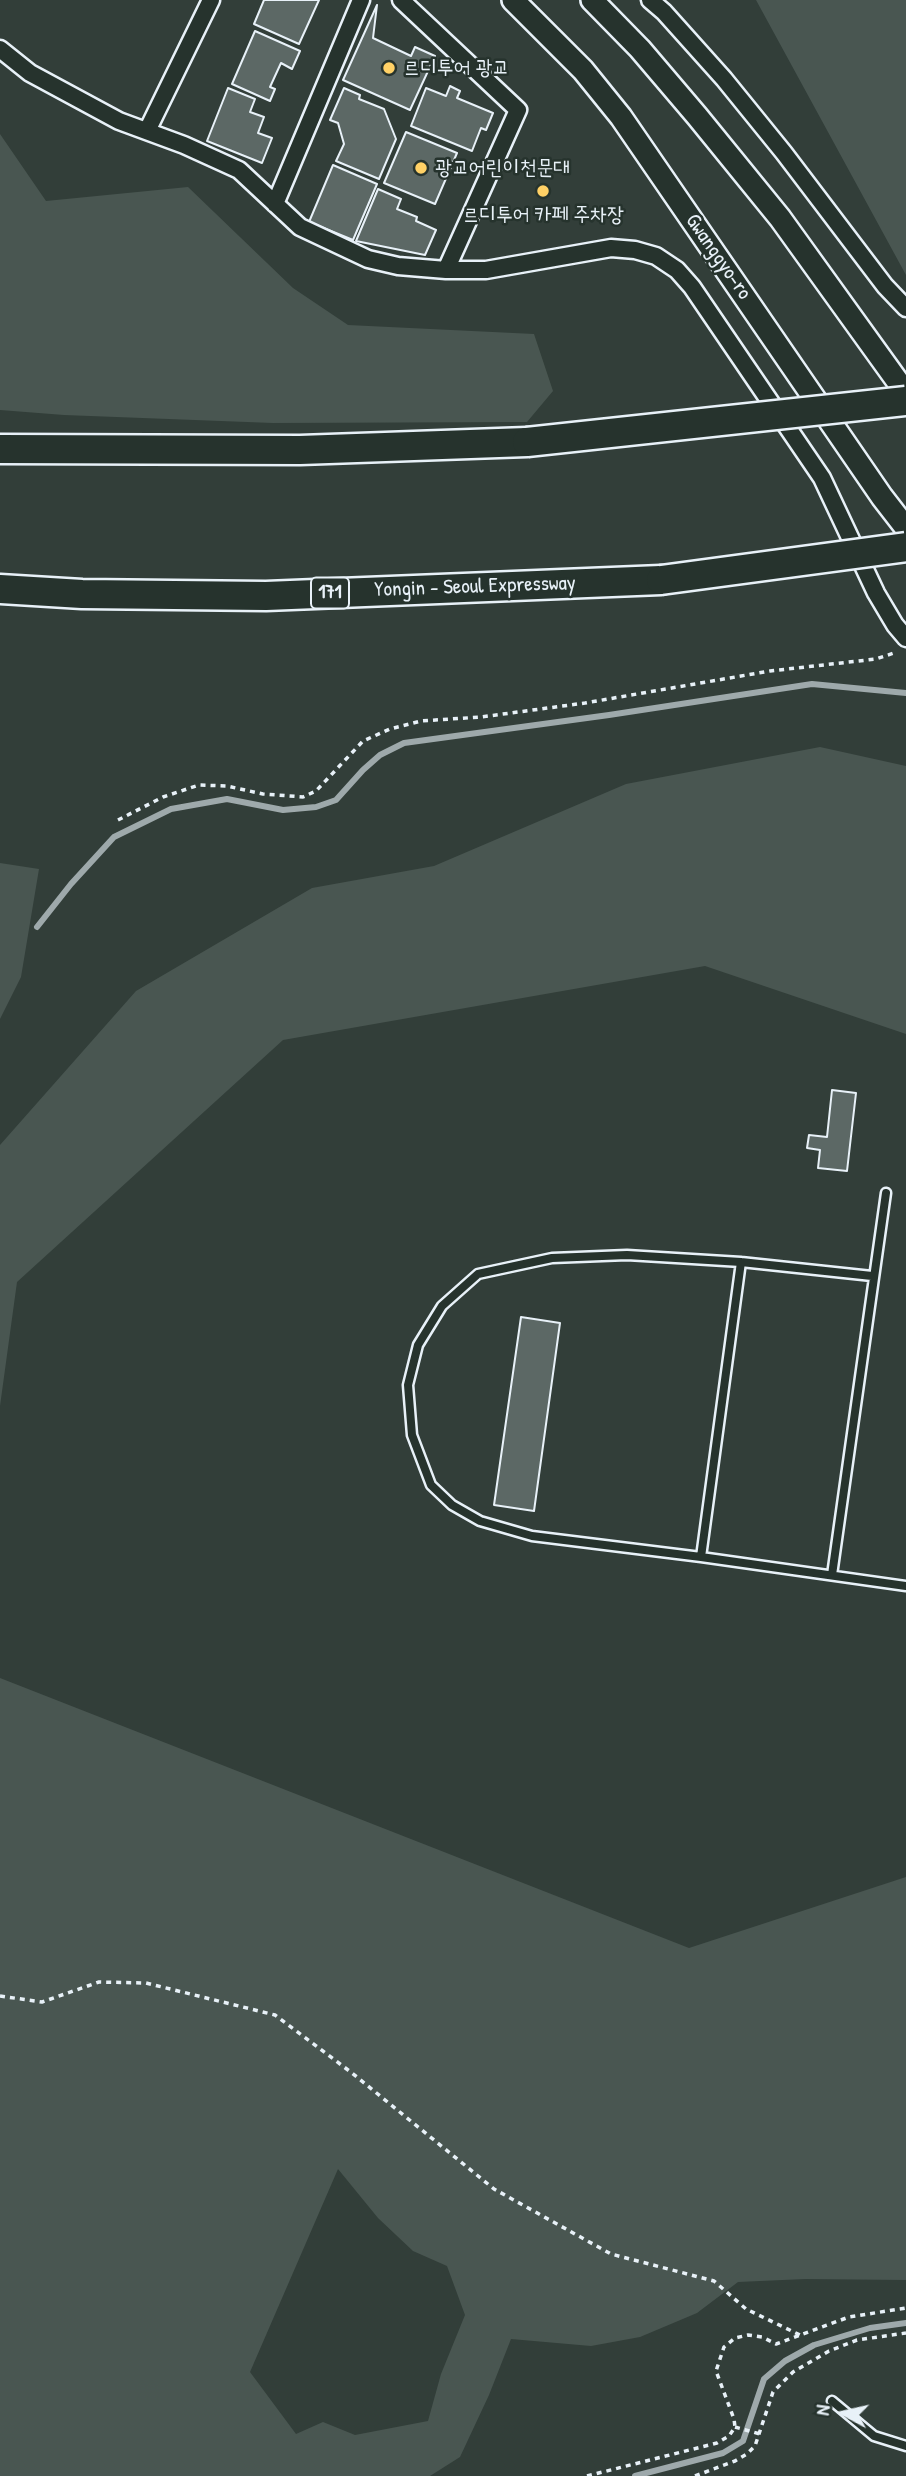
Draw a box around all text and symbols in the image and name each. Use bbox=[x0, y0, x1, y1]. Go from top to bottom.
place label: 르디투어 광교 bbox=[403, 55, 509, 81]
marker: 르디투어 광교 bbox=[381, 60, 397, 76]
place label: 광교어린이천문대 bbox=[435, 155, 570, 181]
marker: 광교어린이천문대 bbox=[413, 160, 429, 176]
marker: 르디투어 카페 주차장 bbox=[535, 183, 551, 199]
place label: 르디투어 카페 주차장 bbox=[462, 202, 624, 228]
street label: Gwanggyo-ro bbox=[679, 209, 757, 305]
street label: Yongin - Seoul Expressway bbox=[374, 571, 576, 603]
road number: 171 bbox=[311, 578, 349, 608]
north arrow bbox=[808, 2378, 878, 2448]
text: N bbox=[809, 2403, 836, 2417]

